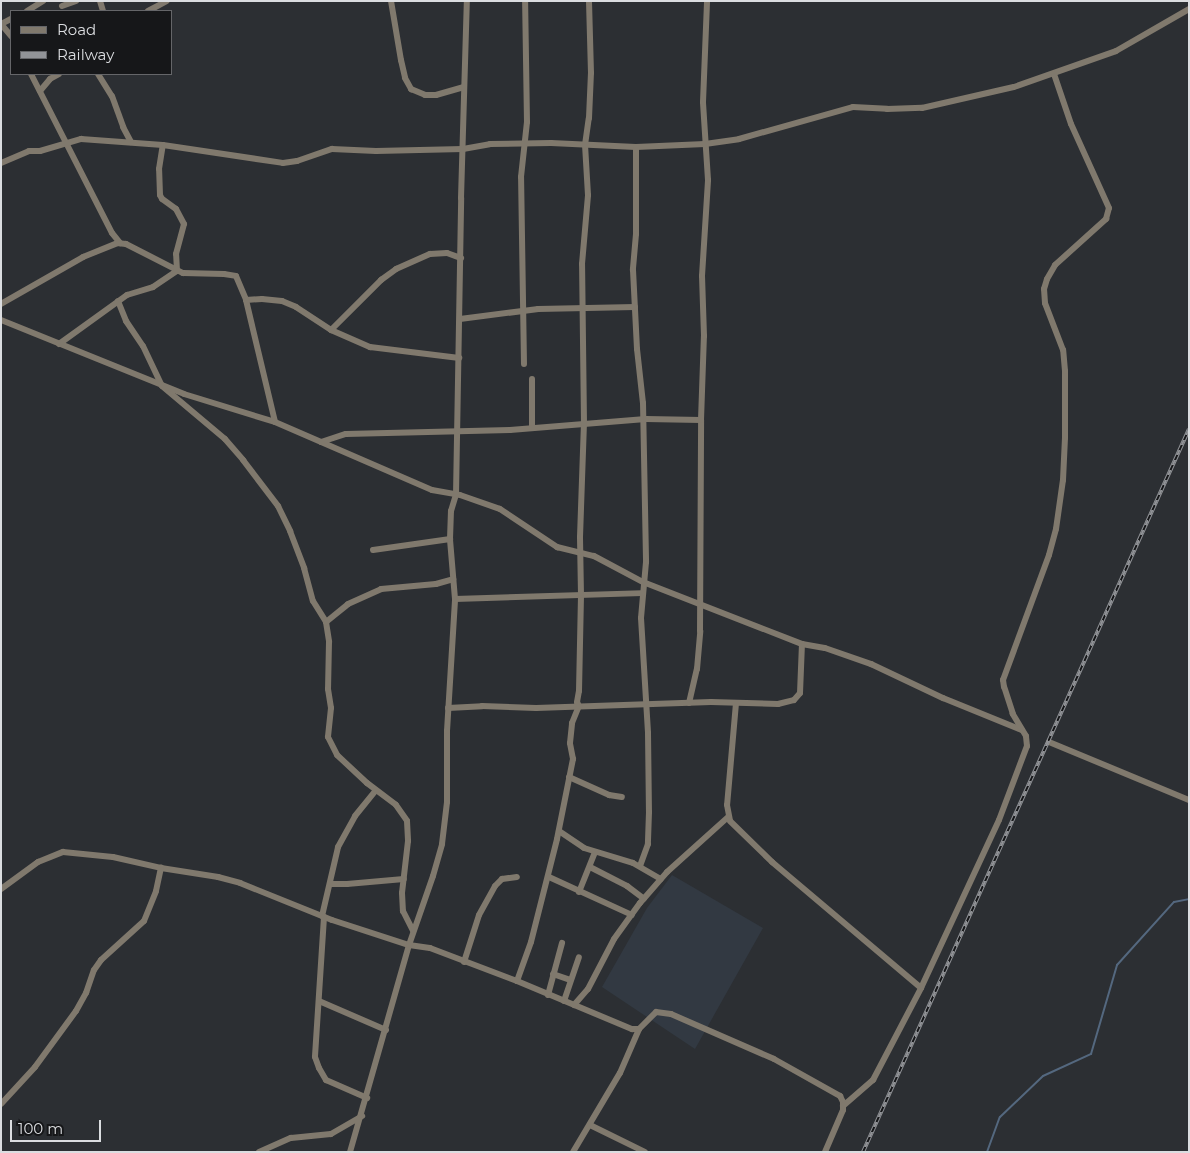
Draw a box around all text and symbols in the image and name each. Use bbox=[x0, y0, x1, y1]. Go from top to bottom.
legend bbox=[10, 10, 172, 75]
text: Road bbox=[57, 20, 96, 39]
text: Railway bbox=[57, 45, 114, 64]
scale bar bbox=[12, 1110, 104, 1142]
text: 100 m bbox=[18, 1119, 63, 1138]

